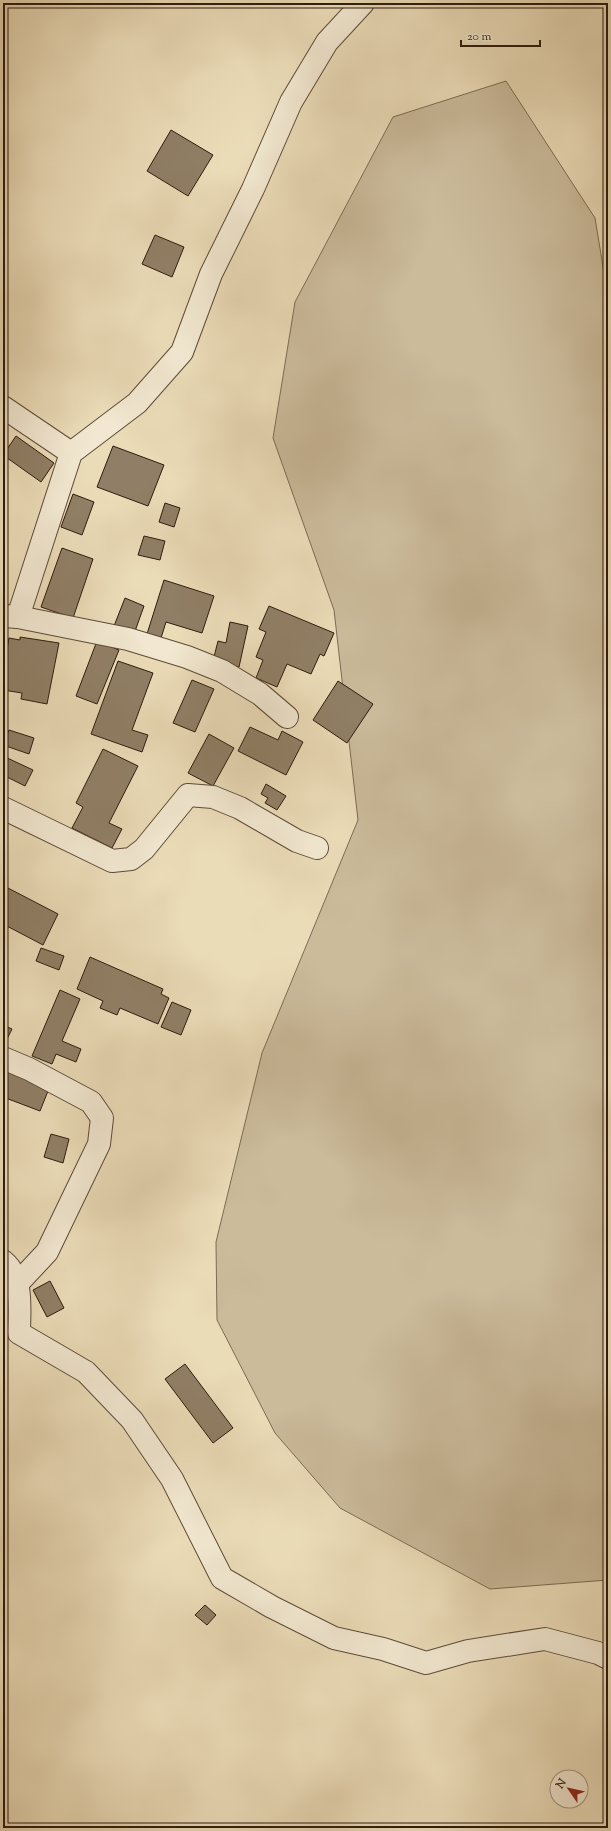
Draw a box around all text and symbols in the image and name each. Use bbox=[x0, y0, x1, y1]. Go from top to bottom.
scale bar bbox=[461, 22, 540, 48]
text: 20 m bbox=[467, 28, 492, 46]
north arrow bbox=[549, 1769, 589, 1809]
text: N bbox=[552, 1776, 571, 1793]

